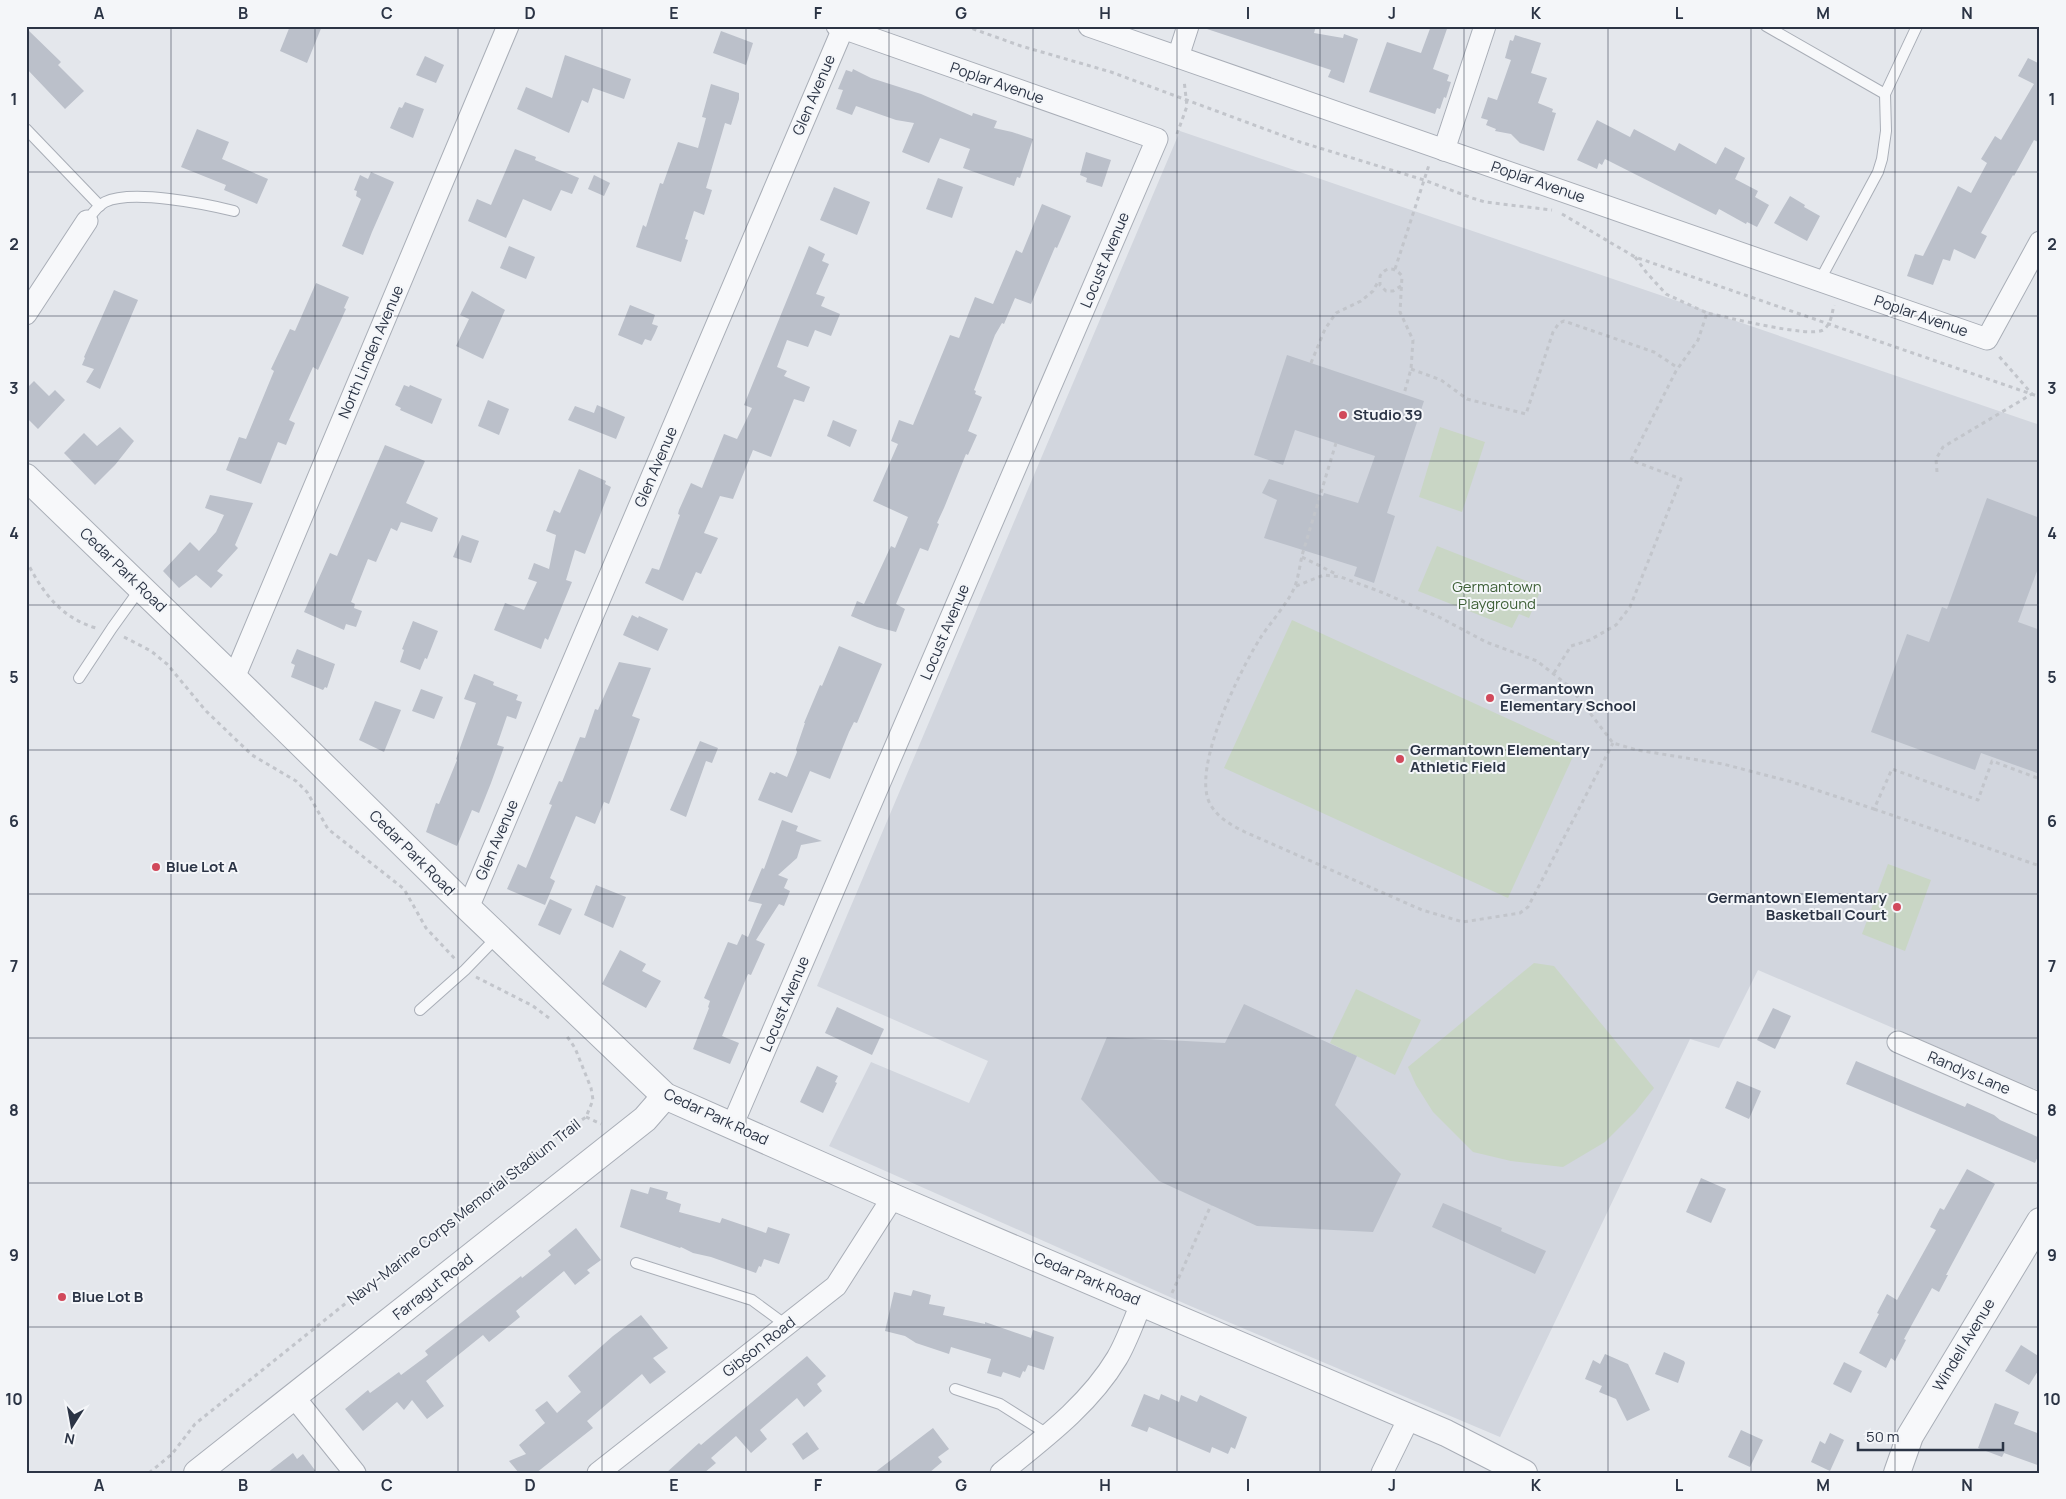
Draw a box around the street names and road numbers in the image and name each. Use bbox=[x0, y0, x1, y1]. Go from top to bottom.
street label: Glen Avenue bbox=[787, 51, 840, 138]
street label: Poplar Avenue bbox=[947, 57, 1047, 109]
street label: Poplar Avenue bbox=[1488, 156, 1588, 208]
street label: Locust Avenue bbox=[1075, 209, 1134, 311]
street label: North Linden Avenue bbox=[333, 282, 408, 422]
street label: Poplar Avenue bbox=[1871, 290, 1971, 342]
street label: Glen Avenue bbox=[629, 423, 682, 510]
street label: Cedar Park Road bbox=[75, 523, 171, 617]
street label: Locust Avenue bbox=[915, 581, 974, 683]
street label: Glen Avenue bbox=[470, 796, 523, 883]
street label: Cedar Park Road bbox=[365, 805, 460, 900]
street label: Locust Avenue bbox=[755, 953, 814, 1055]
street label: Randys Lane bbox=[1925, 1046, 2014, 1099]
street label: Cedar Park Road bbox=[660, 1083, 772, 1150]
street label: Navy-Marine Corps Memorial Stadium Trail bbox=[343, 1114, 585, 1309]
street label: Cedar Park Road bbox=[1031, 1247, 1144, 1310]
street label: Farragut Road bbox=[388, 1249, 477, 1325]
street label: Windell Avenue bbox=[1928, 1294, 2000, 1395]
street label: Gibson Road bbox=[718, 1312, 799, 1382]

